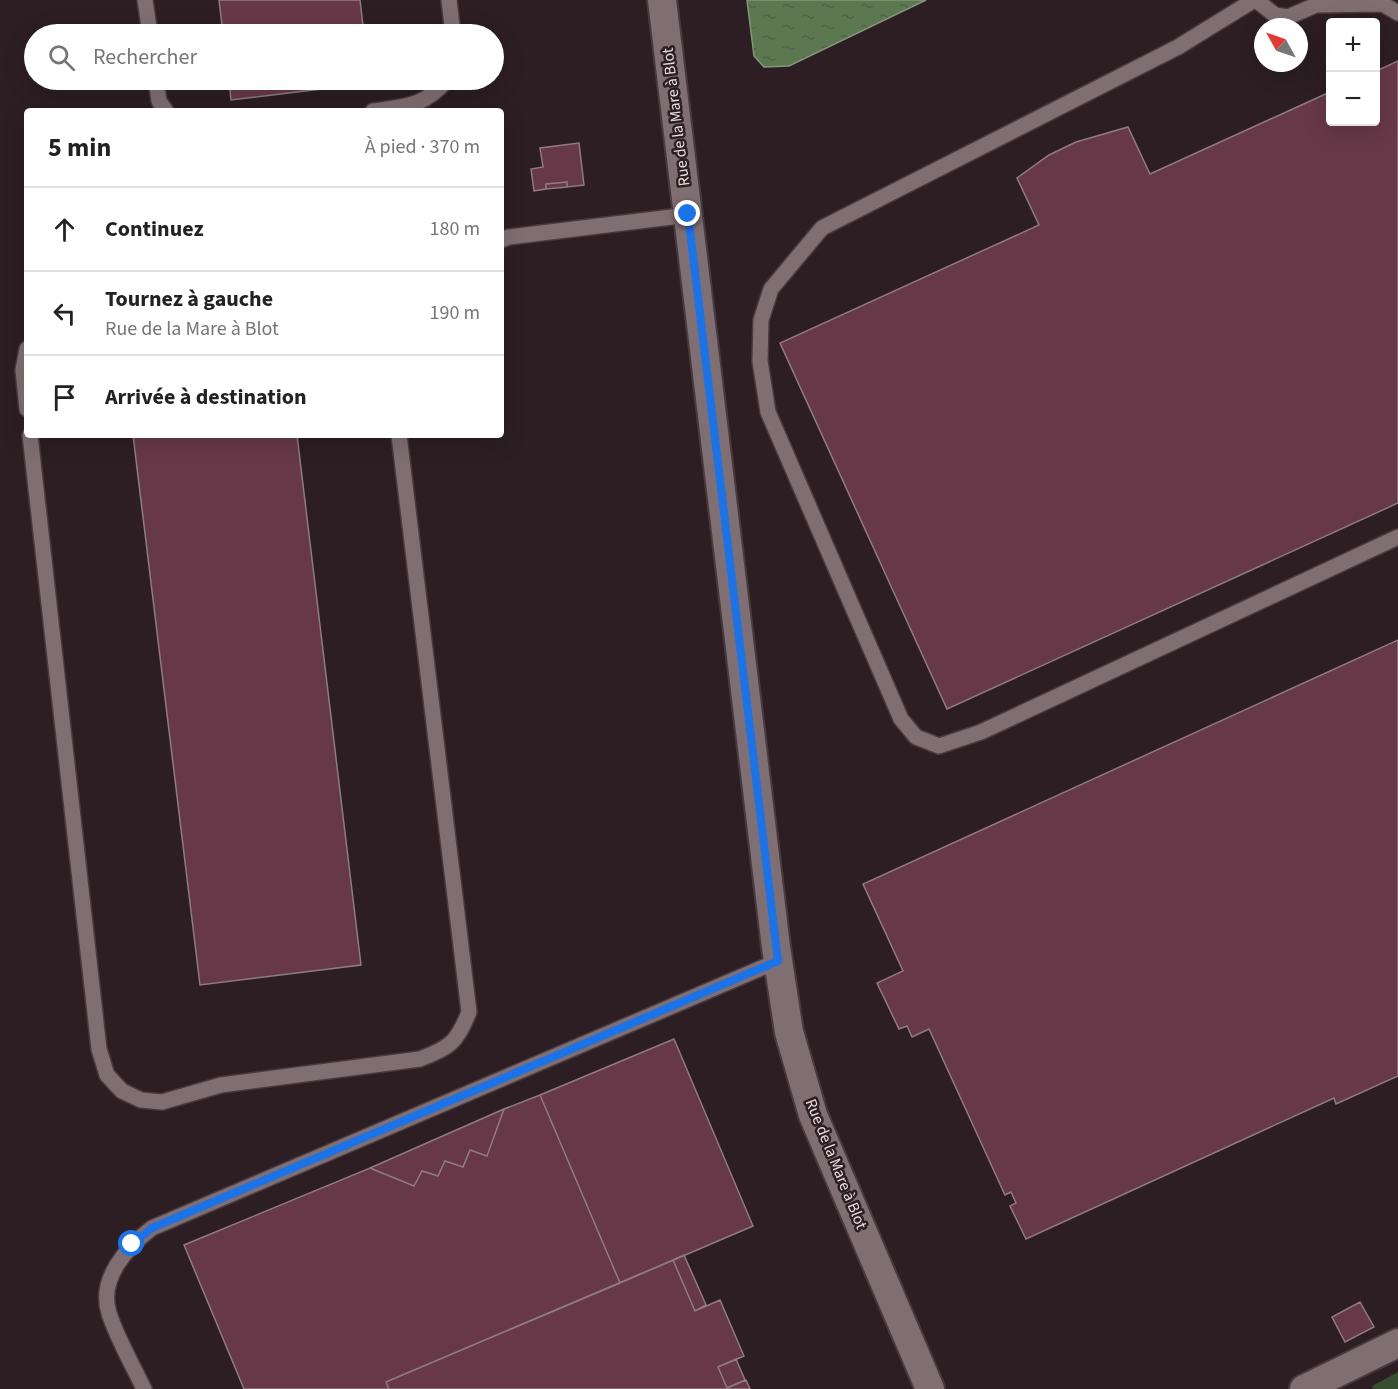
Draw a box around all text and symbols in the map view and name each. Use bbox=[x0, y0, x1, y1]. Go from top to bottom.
north arrow bbox=[1254, 18, 1308, 72]
map controls bbox=[1326, 18, 1380, 126]
button: + bbox=[1326, 18, 1380, 72]
search box bbox=[24, 24, 504, 90]
icon: search bbox=[45, 41, 78, 74]
text: Rechercher bbox=[93, 41, 197, 73]
street label: Rue de la Mare à Blot bbox=[657, 46, 695, 187]
button: − bbox=[1326, 72, 1380, 126]
text: 5 min bbox=[48, 129, 111, 166]
text: À pied · 370 m bbox=[365, 133, 480, 161]
route end bbox=[674, 200, 700, 226]
icon: ahead bbox=[48, 213, 81, 246]
text: Continuez bbox=[105, 213, 204, 245]
text: 180 m bbox=[430, 215, 480, 243]
text: Tournez à gauche bbox=[105, 283, 273, 315]
icon: left bbox=[48, 297, 81, 330]
text: 190 m bbox=[430, 299, 480, 327]
text: Rue de la Mare à Blot bbox=[105, 315, 279, 343]
icon: arrive bbox=[48, 381, 81, 414]
text: Arrivée à destination bbox=[105, 381, 307, 413]
street label: Rue de la Mare à Blot bbox=[800, 1095, 872, 1233]
route start bbox=[118, 1230, 144, 1256]

